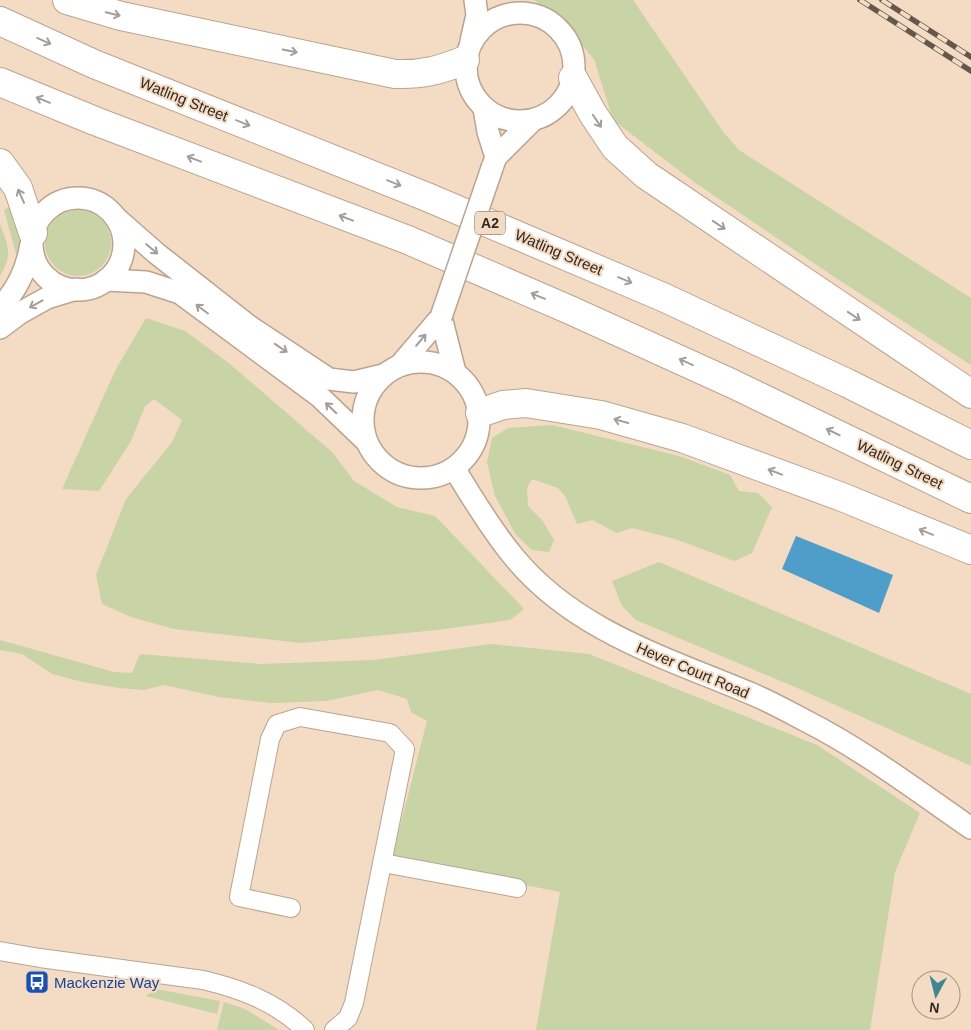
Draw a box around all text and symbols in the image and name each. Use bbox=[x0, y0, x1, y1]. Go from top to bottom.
one-way arrow bbox=[105, 10, 121, 19]
one-way arrow bbox=[36, 37, 51, 47]
one-way arrow bbox=[281, 47, 297, 56]
street label: Watling Street bbox=[137, 74, 231, 125]
one-way arrow bbox=[36, 94, 51, 104]
one-way arrow bbox=[592, 114, 602, 128]
one-way arrow bbox=[235, 119, 250, 128]
one-way arrow bbox=[187, 154, 203, 163]
one-way arrow bbox=[386, 179, 401, 189]
one-way arrow bbox=[15, 189, 25, 204]
one-way arrow bbox=[339, 212, 354, 222]
road number: A2 bbox=[475, 212, 505, 234]
one-way arrow bbox=[712, 220, 726, 230]
street label: Watling Street bbox=[513, 226, 606, 278]
one-way arrow bbox=[146, 244, 159, 255]
one-way arrow bbox=[617, 277, 632, 286]
one-way arrow bbox=[531, 290, 546, 300]
one-way arrow bbox=[29, 300, 44, 310]
one-way arrow bbox=[195, 304, 209, 314]
one-way arrow bbox=[847, 311, 861, 322]
one-way arrow bbox=[415, 334, 426, 347]
one-way arrow bbox=[274, 343, 288, 353]
one-way arrow bbox=[679, 357, 694, 367]
one-way arrow bbox=[325, 402, 337, 414]
one-way arrow bbox=[613, 415, 629, 425]
one-way arrow bbox=[825, 427, 840, 437]
street label: Watling Street bbox=[854, 436, 947, 493]
one-way arrow bbox=[768, 467, 783, 476]
one-way arrow bbox=[919, 526, 934, 536]
street label: Hever Court Road bbox=[634, 639, 752, 701]
bus stop icon: Mackenzie Way bbox=[24, 969, 50, 995]
north arrow bbox=[911, 970, 961, 1020]
place label: Mackenzie Way bbox=[54, 974, 160, 991]
text: N bbox=[928, 999, 940, 1016]

